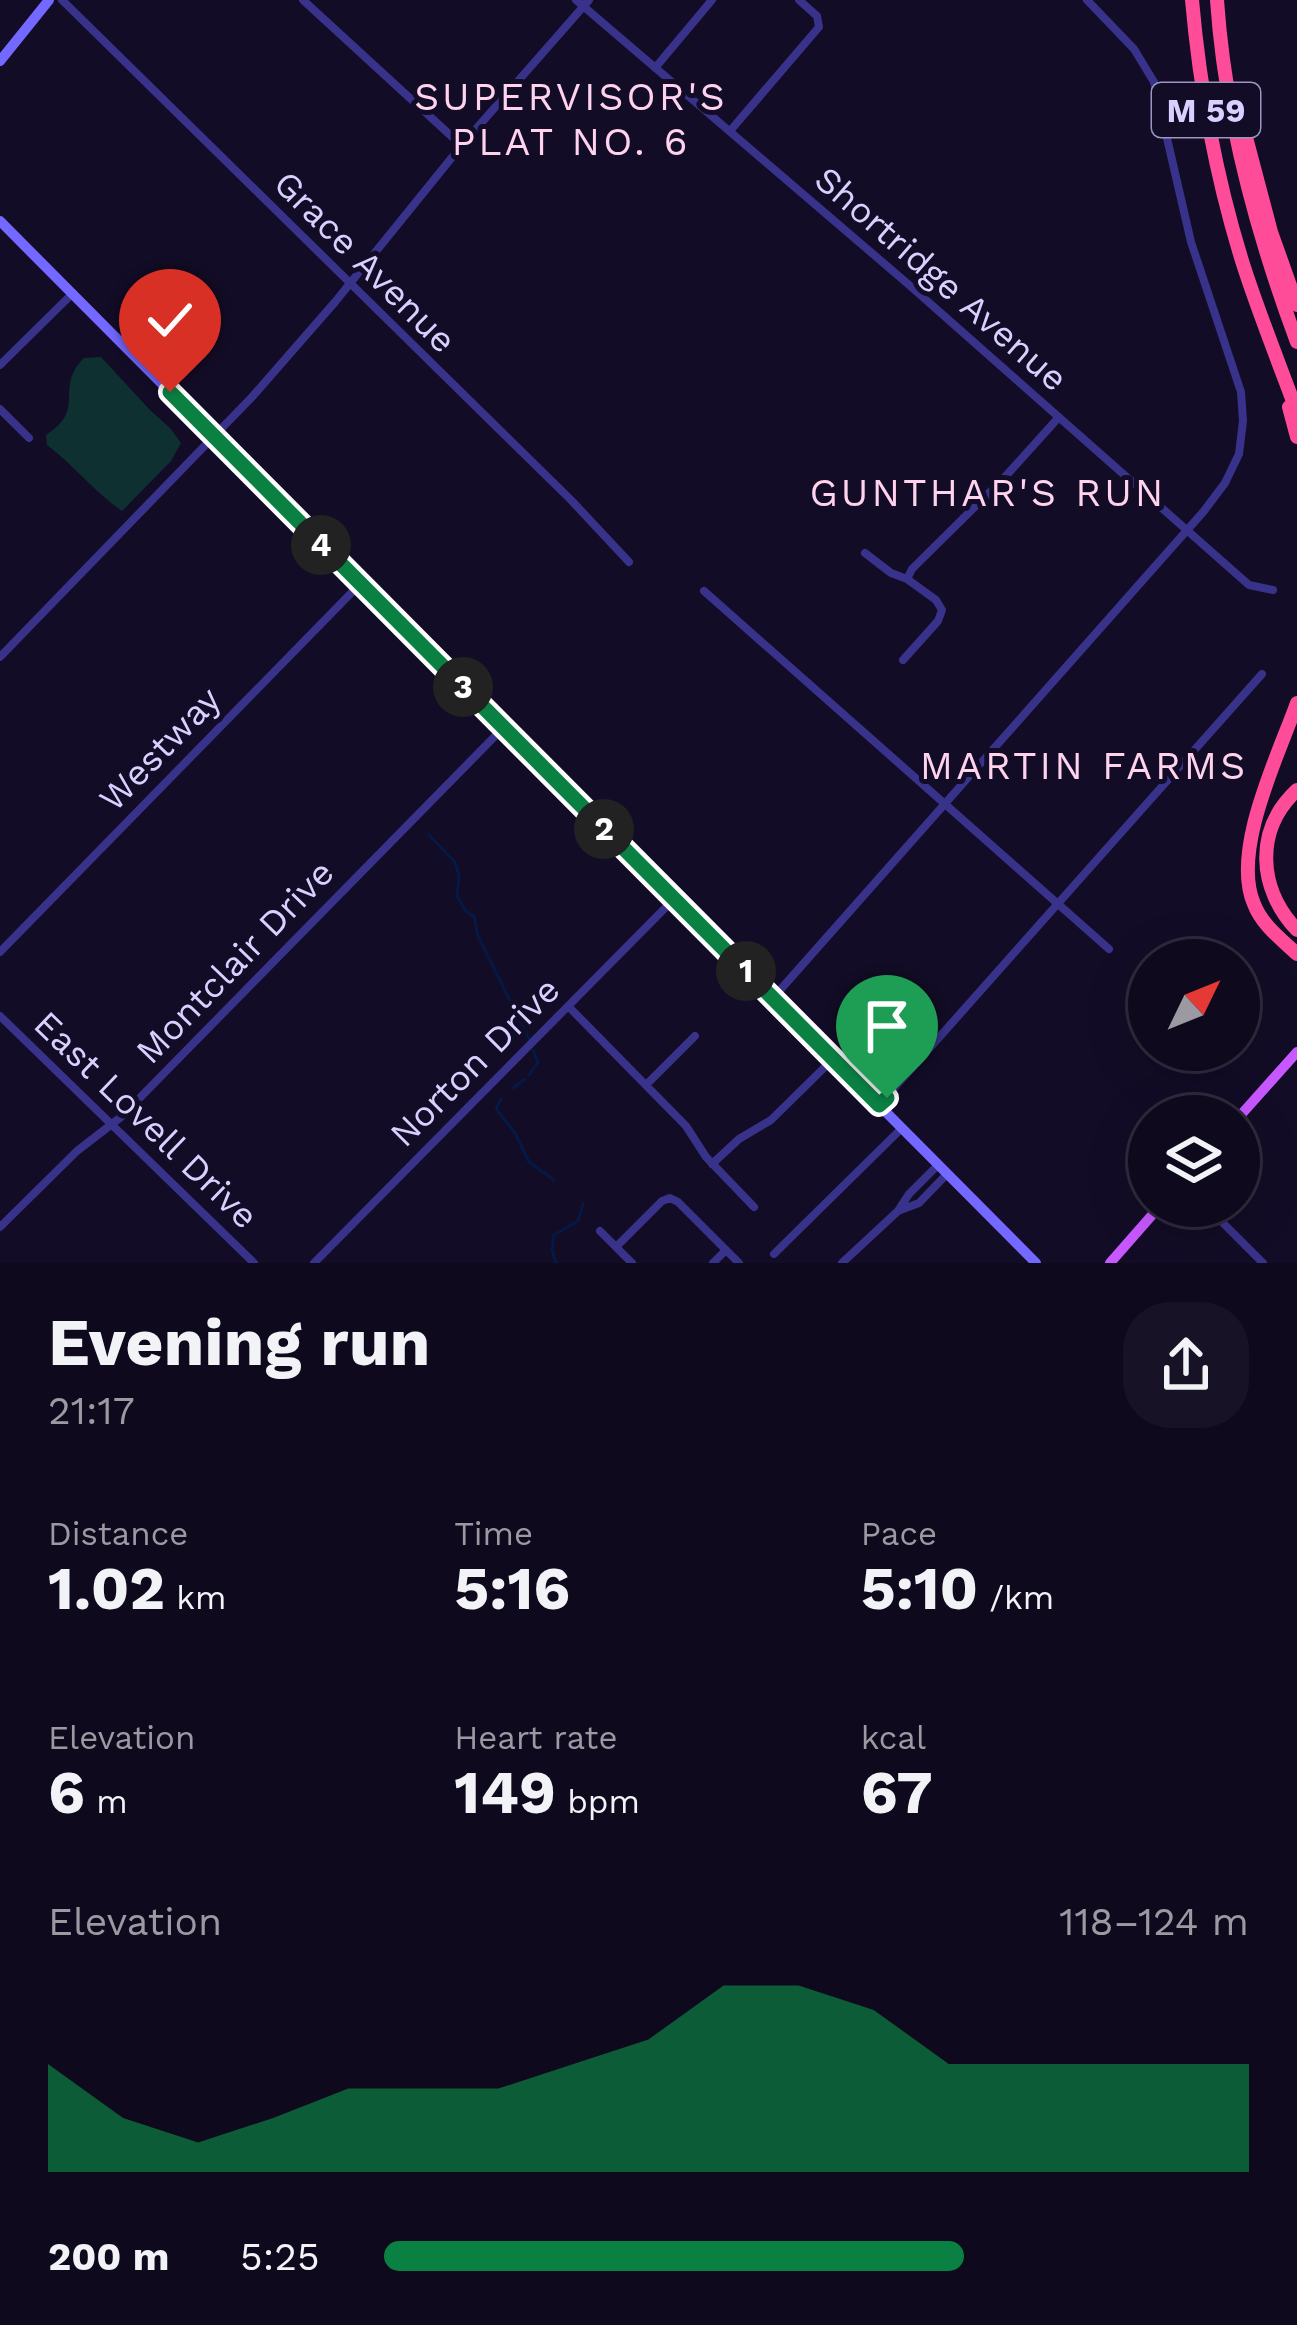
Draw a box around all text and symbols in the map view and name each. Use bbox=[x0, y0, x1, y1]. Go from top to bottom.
district label: SUPERVISOR'S PLAT NO. 6 bbox=[414, 74, 728, 164]
road number: M 59 bbox=[1152, 83, 1260, 137]
street label: Shortridge Avenue bbox=[806, 158, 1076, 400]
street label: Grace Avenue bbox=[265, 162, 465, 362]
pin bbox=[119, 269, 221, 392]
icon: check bbox=[137, 287, 203, 353]
district label: GUNTHAR'S RUN bbox=[810, 470, 1166, 515]
pin: 4 bbox=[291, 515, 351, 575]
text: 4 bbox=[310, 525, 332, 564]
pin: 3 bbox=[433, 657, 493, 717]
text: 3 bbox=[453, 667, 473, 706]
street label: Westway bbox=[91, 678, 230, 820]
district label: MARTIN FARMS bbox=[920, 743, 1248, 788]
pin: 2 bbox=[574, 799, 634, 859]
text: 2 bbox=[594, 809, 614, 848]
street label: Montclair Drive bbox=[128, 852, 342, 1072]
north arrow bbox=[1128, 939, 1260, 1071]
map controls bbox=[1128, 939, 1260, 1227]
pin: 1 bbox=[716, 941, 776, 1001]
text: 1 bbox=[739, 951, 753, 990]
street label: Norton Drive bbox=[382, 969, 568, 1155]
pin bbox=[836, 975, 938, 1098]
icon: arrive bbox=[854, 993, 920, 1059]
street label: East Lovell Drive bbox=[26, 1003, 266, 1237]
button: layers bbox=[1128, 1095, 1260, 1227]
button: share bbox=[1123, 1302, 1249, 1428]
text: Evening run bbox=[48, 1304, 430, 1381]
text: 21:17 bbox=[48, 1388, 135, 1433]
text: Distance bbox=[48, 1514, 188, 1553]
text: Time bbox=[454, 1514, 533, 1553]
text: Pace bbox=[861, 1514, 937, 1553]
text: 1.02 bbox=[48, 1553, 165, 1624]
text: 5:16 bbox=[454, 1553, 570, 1624]
text: 5:10 bbox=[861, 1553, 978, 1624]
text: km bbox=[165, 1578, 227, 1617]
text: /km bbox=[978, 1578, 1054, 1617]
text: Elevation bbox=[48, 1718, 195, 1757]
text: Heart rate bbox=[454, 1718, 617, 1757]
text: kcal bbox=[861, 1718, 926, 1757]
text: 6 bbox=[48, 1757, 85, 1828]
text: 149 bbox=[454, 1757, 556, 1828]
text: 67 bbox=[861, 1757, 933, 1828]
text: m bbox=[85, 1782, 128, 1821]
text: bpm bbox=[556, 1782, 640, 1821]
text: Elevation bbox=[48, 1899, 222, 1944]
text: 118–124 m bbox=[1059, 1899, 1249, 1944]
text: 200 m bbox=[48, 2234, 169, 2279]
text: 5:25 bbox=[240, 2234, 320, 2279]

